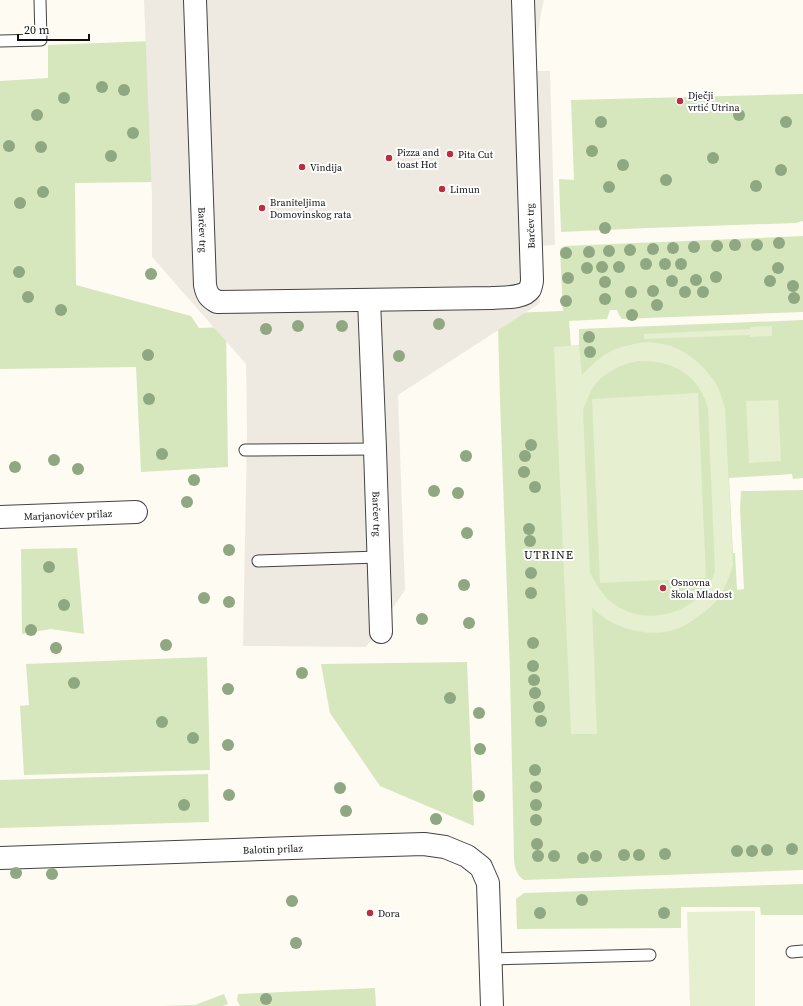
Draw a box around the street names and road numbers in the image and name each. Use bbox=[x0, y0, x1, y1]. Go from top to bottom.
street label: Barčev trg bbox=[523, 203, 538, 249]
street label: Barčev trg bbox=[195, 207, 210, 253]
street label: Barčev trg bbox=[369, 491, 384, 537]
street label: Marjanovićev prilaz bbox=[24, 507, 113, 523]
street label: Balotin prilaz bbox=[243, 842, 304, 857]

